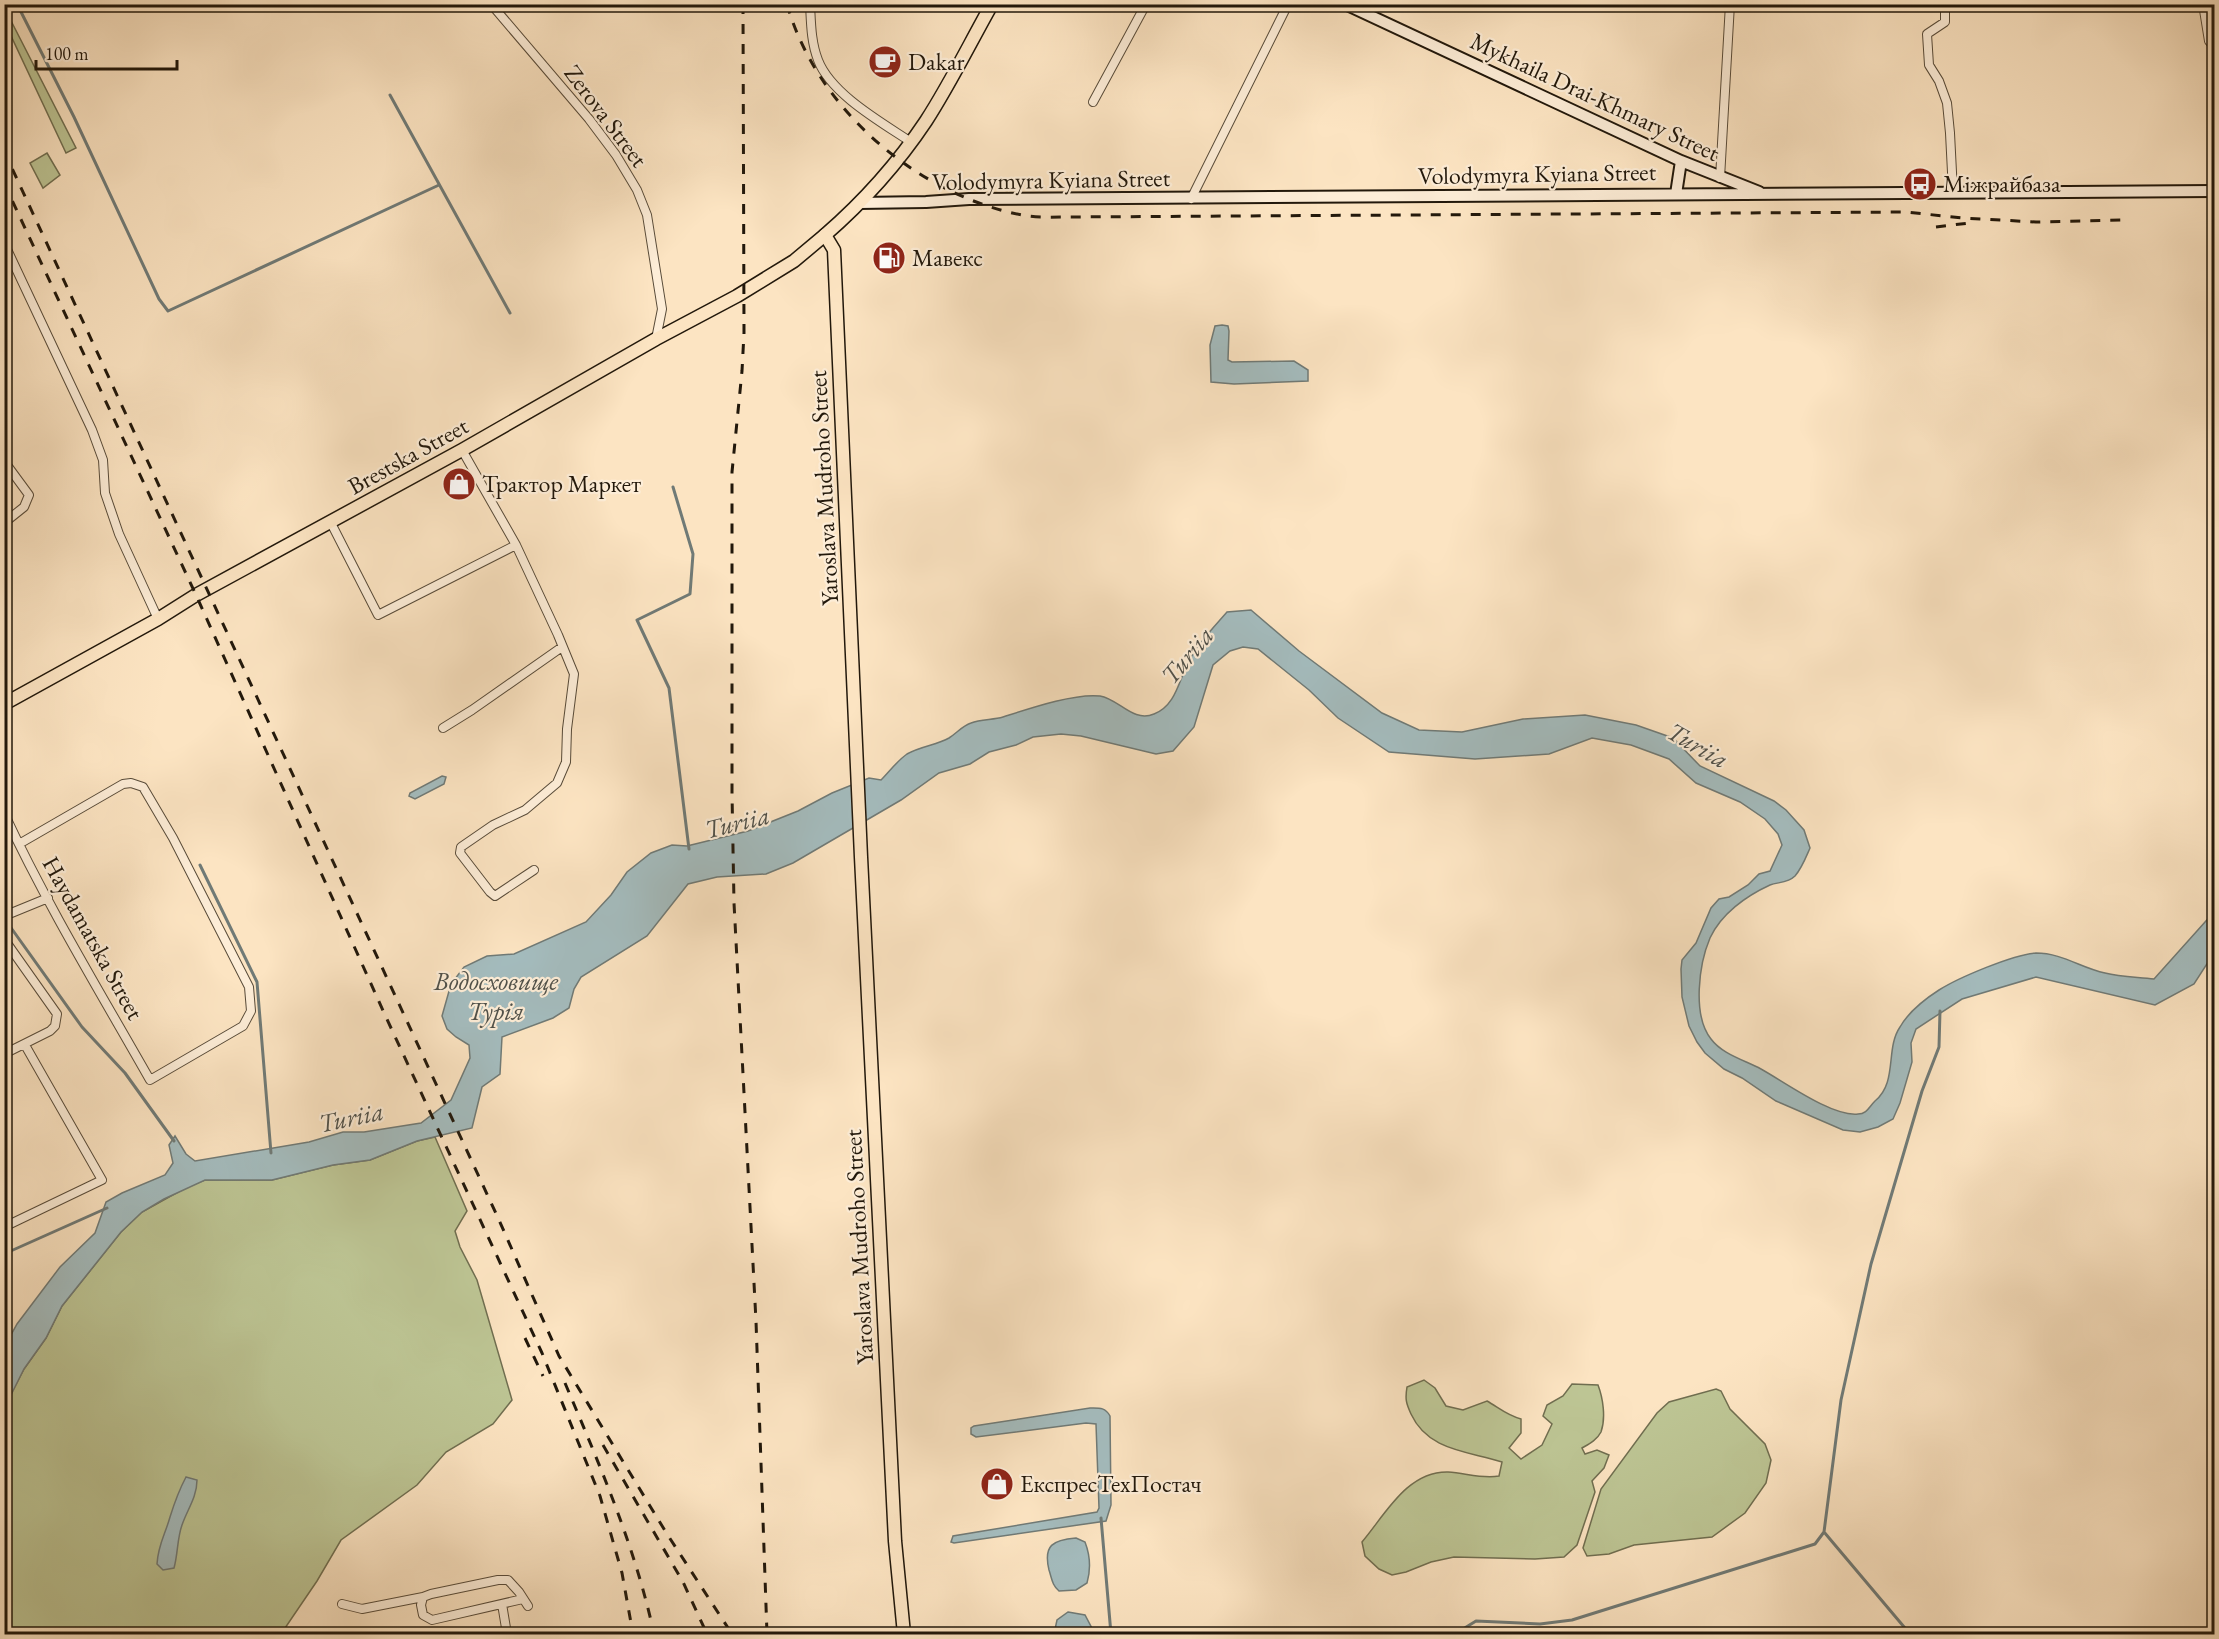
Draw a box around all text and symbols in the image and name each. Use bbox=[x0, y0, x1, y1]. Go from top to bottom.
street label: Mykhaila Drai-Khmary Street bbox=[1466, 25, 1725, 168]
scale bar bbox=[36, 33, 177, 71]
text: 100 m bbox=[45, 42, 89, 65]
cafe icon: Dakar bbox=[867, 44, 903, 80]
place label: Dakar bbox=[908, 46, 965, 77]
street label: Zerova Street bbox=[558, 58, 655, 174]
street label: Volodymyra Kyiana Street bbox=[1418, 156, 1657, 191]
street label: Volodymyra Kyiana Street bbox=[932, 162, 1171, 197]
bus stop icon: Міжрайбаза bbox=[1902, 166, 1938, 202]
place label: Міжрайбаза bbox=[1943, 168, 2061, 199]
fuel station icon: Мавекс bbox=[871, 240, 907, 276]
place label: Мавекс bbox=[912, 242, 983, 273]
street label: Yaroslava Mudroho Street bbox=[802, 369, 845, 607]
street label: Brestska Street bbox=[342, 410, 474, 501]
shop icon: Трактор Маркет bbox=[441, 466, 477, 502]
place label: Трактор Маркет bbox=[482, 468, 641, 499]
water label: Turiia bbox=[1153, 619, 1221, 691]
water label: Turiia bbox=[1661, 714, 1735, 776]
water label: Turiia bbox=[701, 798, 773, 846]
street label: Haydamatska Street bbox=[36, 851, 151, 1025]
water label: Водосховище Турія bbox=[433, 964, 559, 1028]
water label: Turiia bbox=[315, 1094, 387, 1140]
street label: Yaroslava Mudroho Street bbox=[837, 1128, 880, 1366]
shop icon: ЕкспресТехПостач bbox=[979, 1466, 1015, 1502]
place label: ЕкспресТехПостач bbox=[1020, 1468, 1202, 1499]

